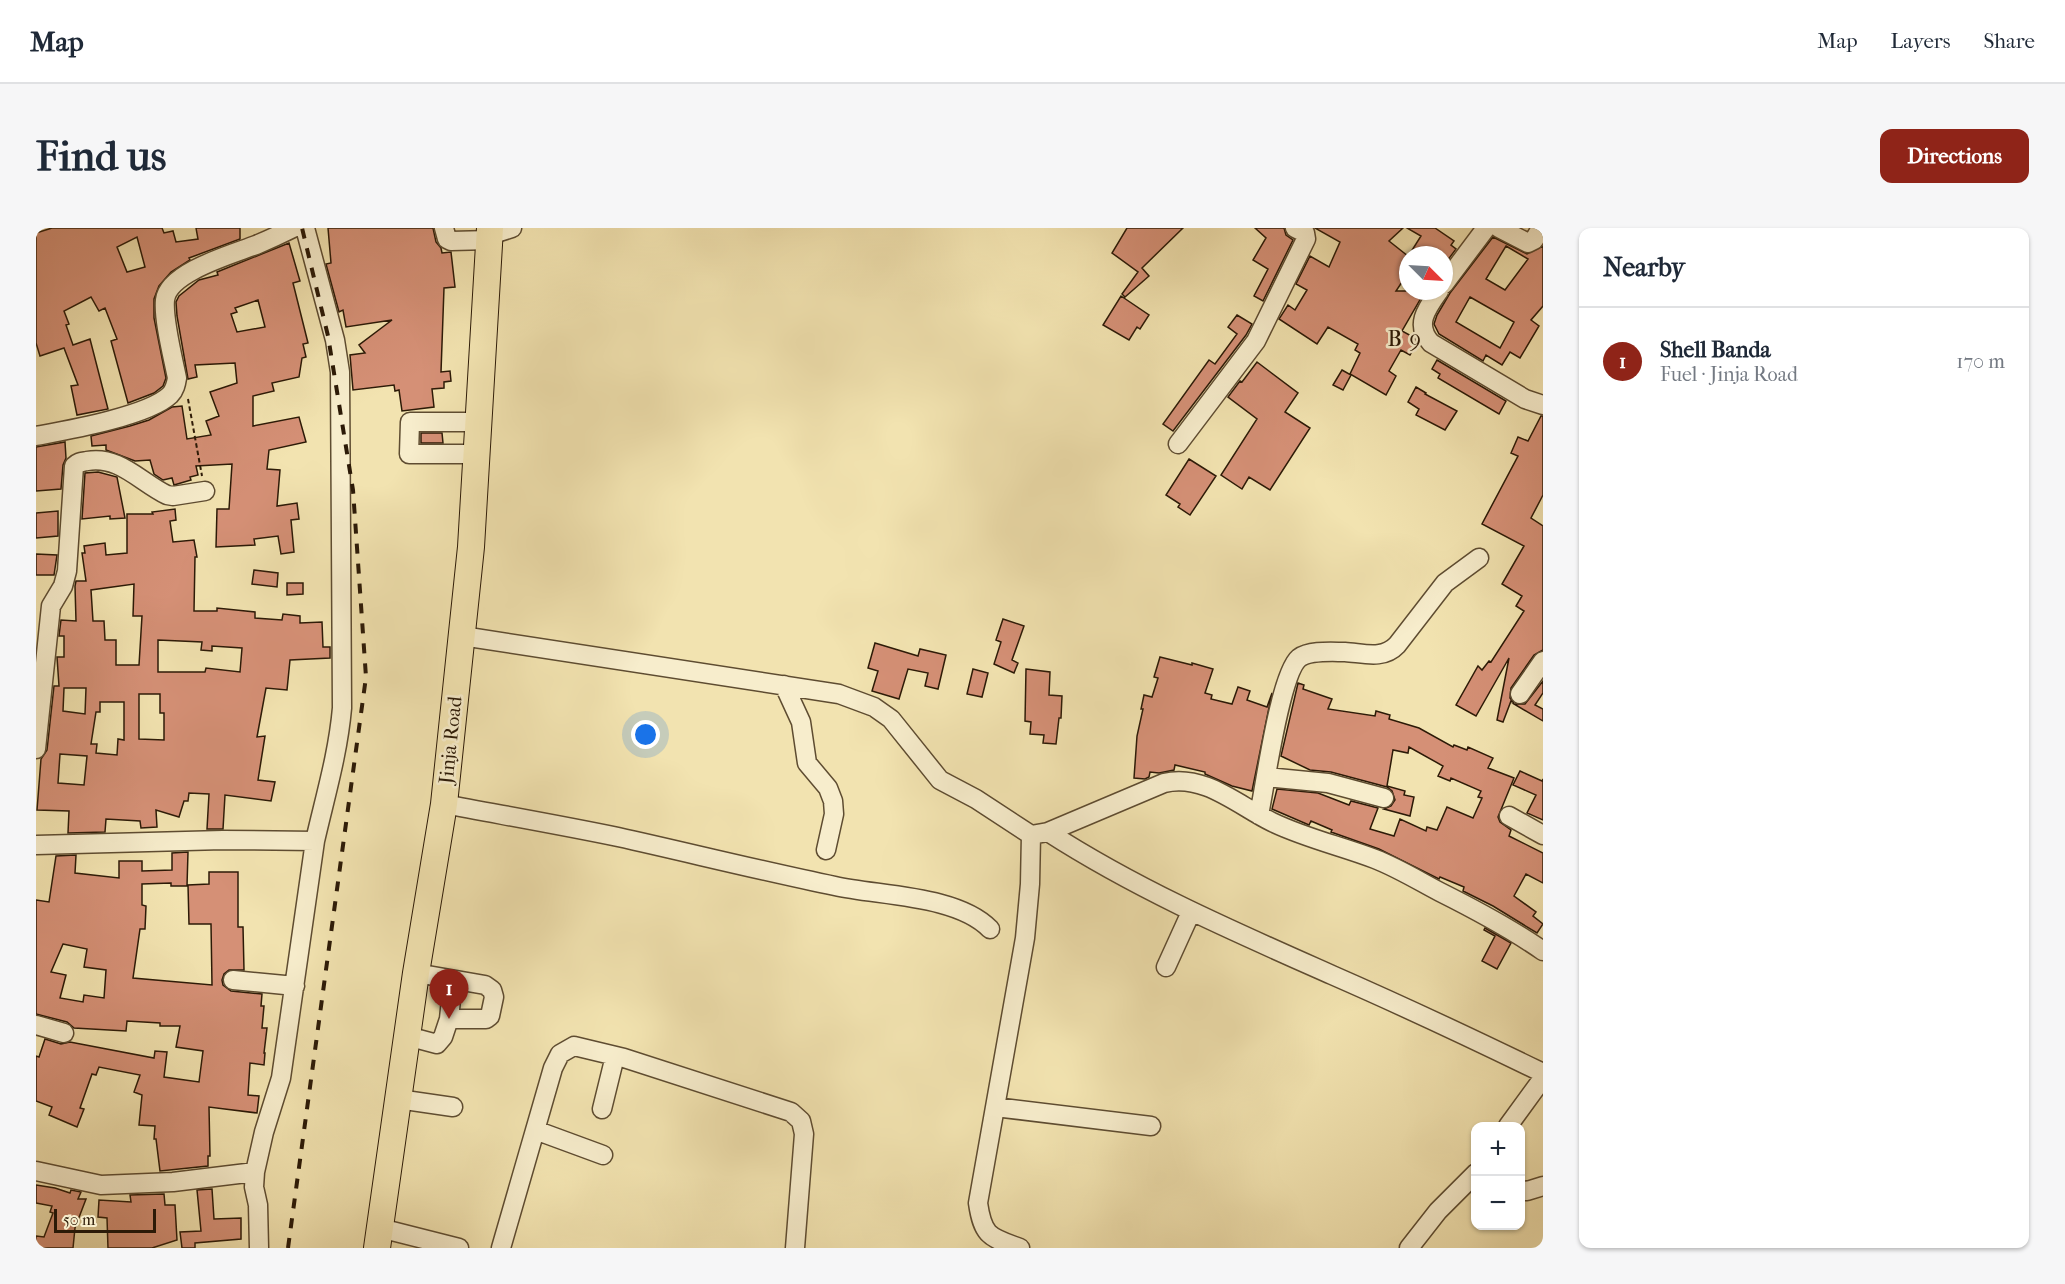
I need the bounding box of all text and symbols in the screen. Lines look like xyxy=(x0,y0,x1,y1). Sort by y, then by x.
text: Map xyxy=(30,25,84,58)
text: Map xyxy=(1817,29,1858,53)
text: Layers xyxy=(1891,29,1950,53)
text: Share xyxy=(1983,29,2035,53)
button: Directions xyxy=(1880,129,2029,183)
text: Find us xyxy=(36,132,166,181)
north arrow xyxy=(1399,246,1453,300)
text: Nearby xyxy=(1603,252,1685,283)
district label: B 9 xyxy=(1387,326,1423,352)
text: Shell Banda xyxy=(1660,337,1771,363)
text: 1 xyxy=(1619,350,1626,373)
text: 170 m xyxy=(1956,350,2005,373)
text: Fuel · Jinja Road xyxy=(1660,363,1798,386)
street label: Jinja Road xyxy=(434,694,467,787)
your location xyxy=(631,720,660,749)
pin: 1 xyxy=(430,970,468,1019)
map controls xyxy=(1471,1122,1525,1230)
button: + xyxy=(1471,1122,1525,1176)
button: − xyxy=(1471,1176,1525,1230)
scale bar xyxy=(54,1206,156,1234)
text: 50 m xyxy=(63,1210,95,1229)

